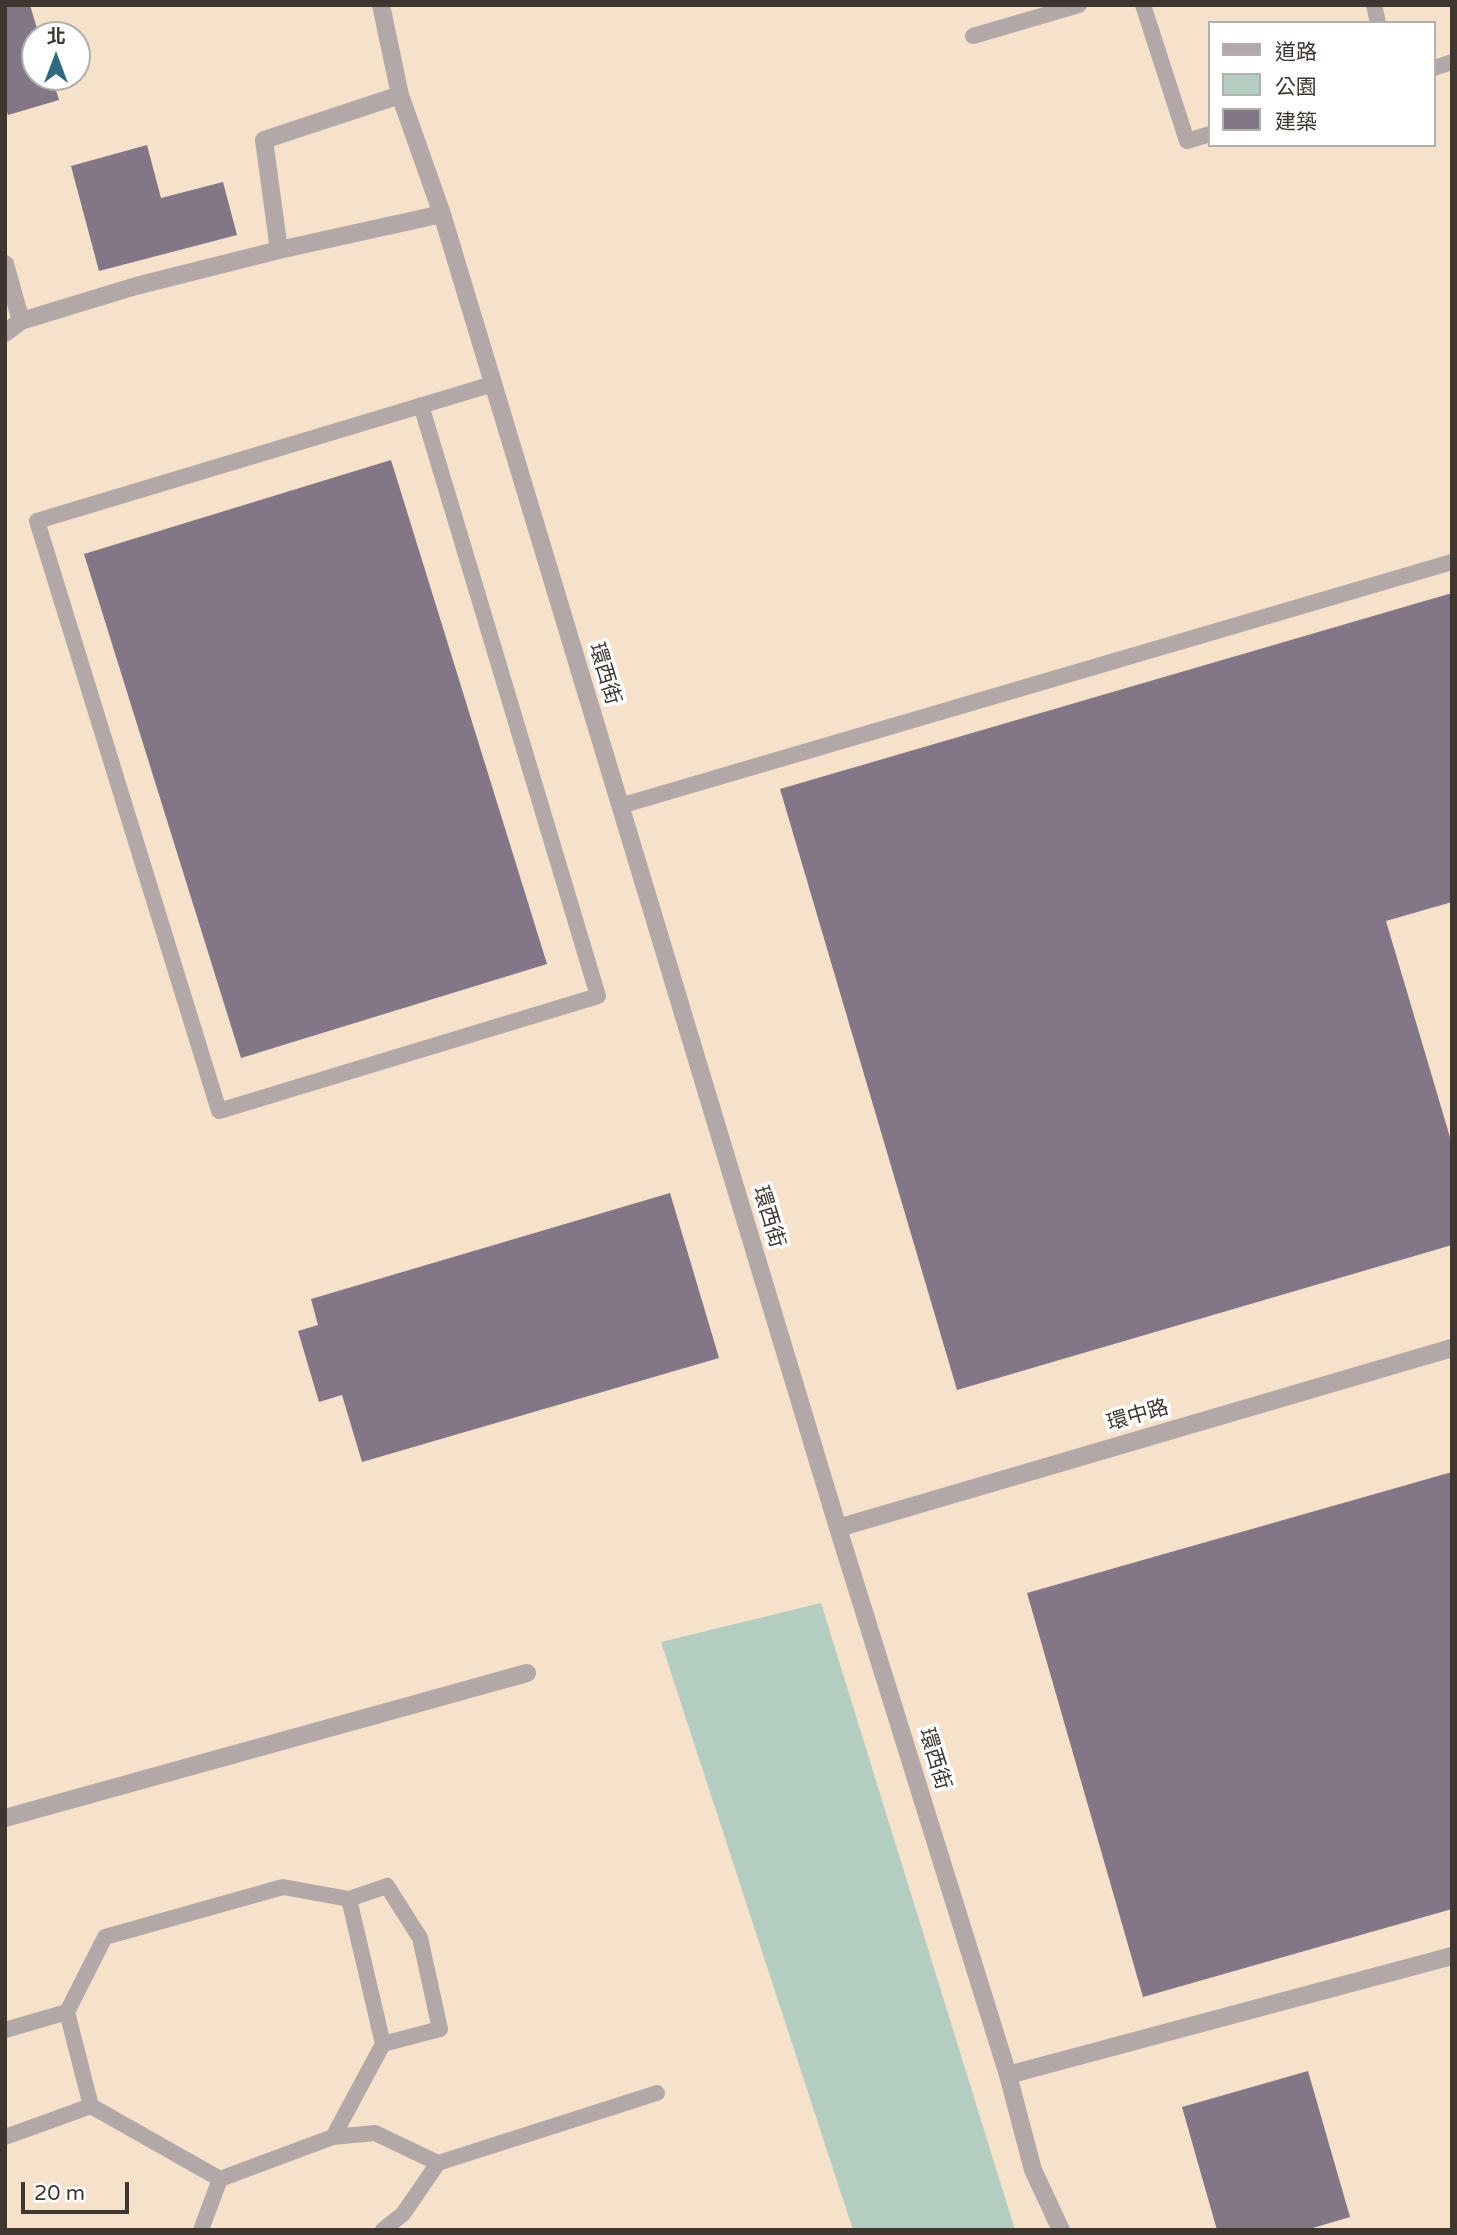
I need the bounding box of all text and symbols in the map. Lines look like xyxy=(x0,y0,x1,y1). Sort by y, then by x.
north arrow xyxy=(21,21,91,91)
legend xyxy=(1208,21,1436,147)
text: 北 xyxy=(46,26,66,48)
text: 道路 xyxy=(1275,40,1317,65)
text: 公園 xyxy=(1275,75,1317,100)
text: 建築 xyxy=(1275,110,1317,135)
street label: 環西街 xyxy=(583,640,625,708)
street label: 環西街 xyxy=(747,1183,789,1251)
street label: 環中路 xyxy=(1104,1395,1172,1437)
street label: 環西街 xyxy=(913,1725,955,1793)
scale bar xyxy=(24,2168,133,2212)
text: 20 m xyxy=(34,2181,85,2206)

